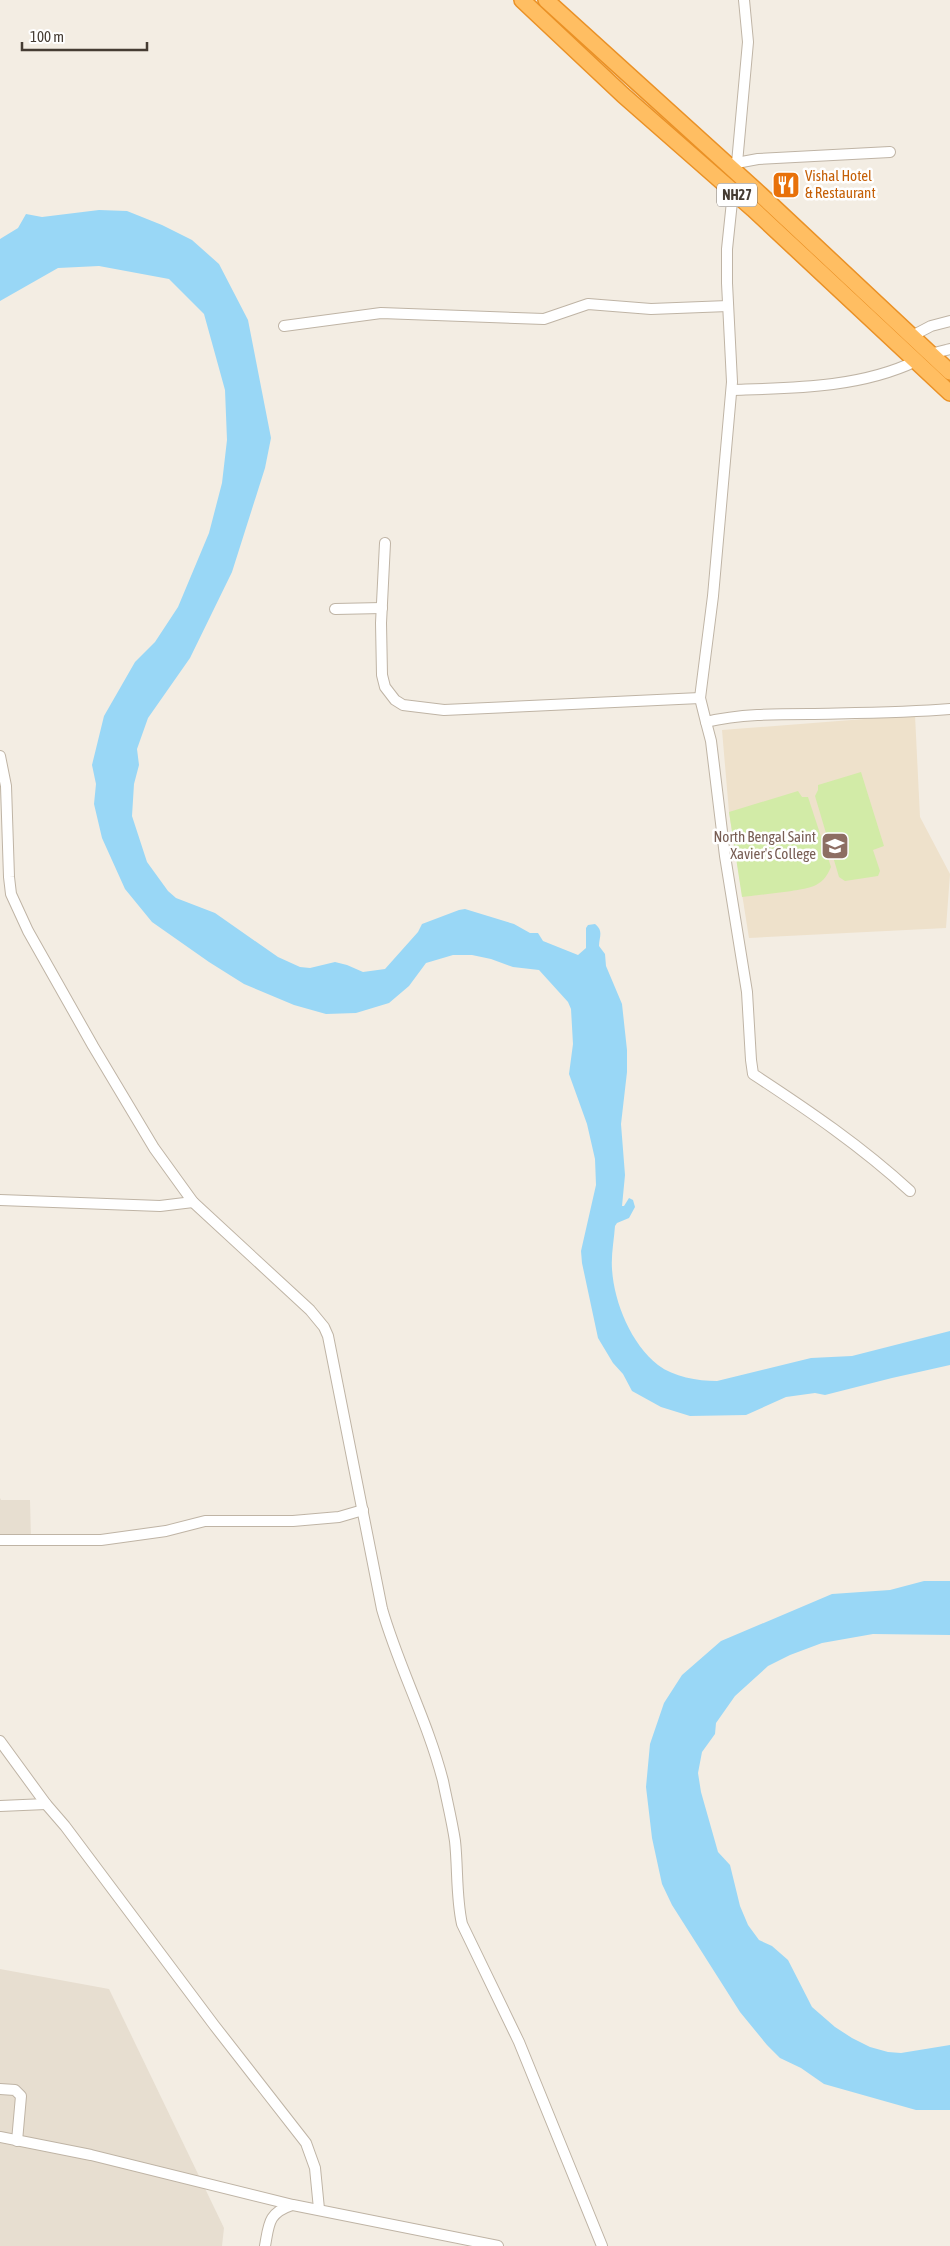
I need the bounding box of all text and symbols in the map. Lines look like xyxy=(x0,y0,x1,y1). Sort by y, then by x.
scale bar xyxy=(22,20,148,52)
text: 100 m xyxy=(30,28,64,45)
place label: Vishal Hotel & Restaurant xyxy=(805,167,876,201)
restaurant icon: Vishal Hotel & Restaurant xyxy=(771,170,801,200)
road number: NH27 xyxy=(717,184,757,206)
place label: North Bengal Saint Xavier's College xyxy=(714,828,816,862)
school or university icon: North Bengal Saint Xavier's College xyxy=(820,831,850,861)

